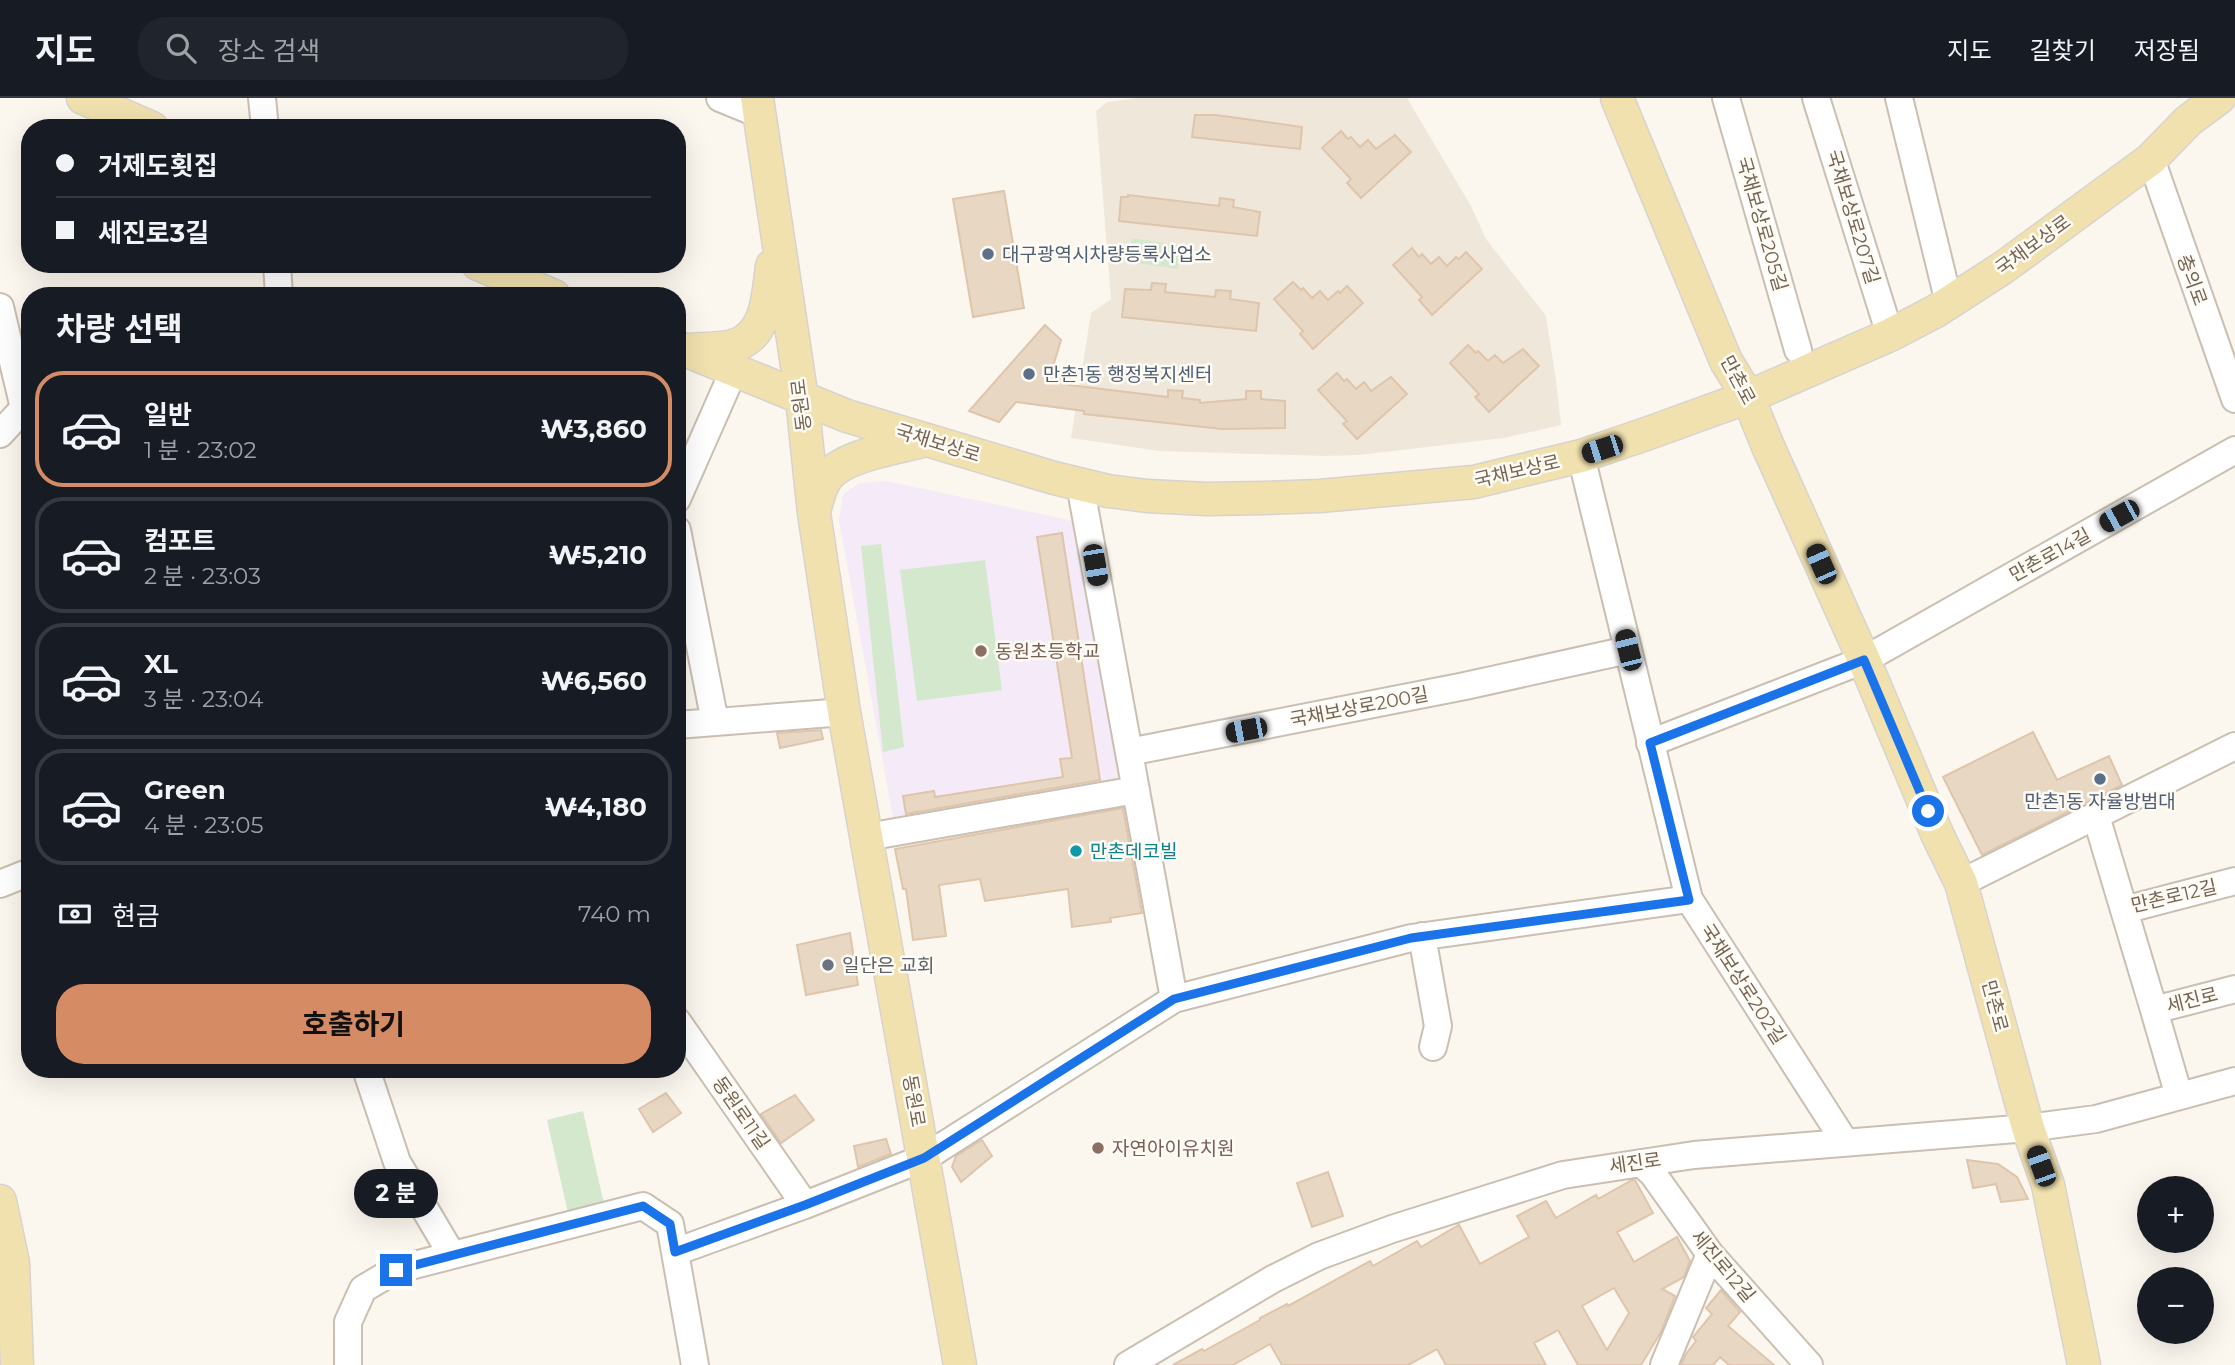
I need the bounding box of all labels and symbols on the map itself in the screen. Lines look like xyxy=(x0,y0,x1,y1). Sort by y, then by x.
street label: 국채보상로207길 xyxy=(1822,147,1884,287)
street label: 국채보상로205길 xyxy=(1732,154,1792,294)
street label: 국채보상로 xyxy=(1991,210,2075,280)
place label: 대구광역시차량등록사업소 xyxy=(1002,243,1212,266)
marker: 대구광역시차량등록사업소 xyxy=(980,246,996,262)
street label: 충의로 xyxy=(2172,251,2212,309)
street label: 만촌로 xyxy=(1716,351,1760,409)
place label: 만촌1동 행정복지센터 xyxy=(1043,363,1212,386)
marker: 만촌1동 행정복지센터 xyxy=(1021,366,1037,382)
street label: 동원로 xyxy=(786,378,816,432)
street label: 국채보상로 xyxy=(893,419,983,467)
car xyxy=(1579,433,1626,465)
street label: 국채보상로 xyxy=(1472,450,1562,492)
car xyxy=(2096,497,2143,535)
street label: 만촌로14길 xyxy=(2005,523,2095,587)
car xyxy=(1803,541,1840,587)
car xyxy=(1082,542,1109,588)
car xyxy=(1613,627,1644,673)
place label: 동원초등학교 xyxy=(995,640,1100,663)
marker: 동원초등학교 xyxy=(973,643,989,659)
street label: 국채보상로200길 xyxy=(1288,682,1430,732)
car xyxy=(1224,716,1269,744)
marker: 만촌1동 자율방범대 xyxy=(2092,771,2108,787)
place label: 만촌1동 자율방범대 xyxy=(2024,790,2176,813)
route start xyxy=(1912,795,1944,827)
place label: 만촌데코빌 xyxy=(1090,840,1177,863)
marker: 만촌데코빌 xyxy=(1068,843,1084,859)
street label: 만촌로12길 xyxy=(2129,875,2219,917)
street label: 국채보상로202길 xyxy=(1695,919,1791,1049)
place label: 일단은 교회 xyxy=(842,954,934,977)
marker: 일단은 교회 xyxy=(820,957,836,973)
street label: 만촌로 xyxy=(1977,978,2013,1034)
street label: 세진로 xyxy=(2164,982,2220,1018)
street label: 동원로11길 xyxy=(708,1072,774,1154)
street label: 동원로 xyxy=(898,1073,930,1129)
place label: 자연아이유치원 xyxy=(1112,1137,1234,1160)
marker: 자연아이유치원 xyxy=(1090,1140,1106,1156)
car xyxy=(2024,1143,2059,1189)
street label: 세진로 xyxy=(1607,1148,1663,1178)
callout: 2 분 xyxy=(354,1168,438,1218)
street label: 세진로12길 xyxy=(1686,1225,1760,1307)
route end xyxy=(380,1254,412,1286)

